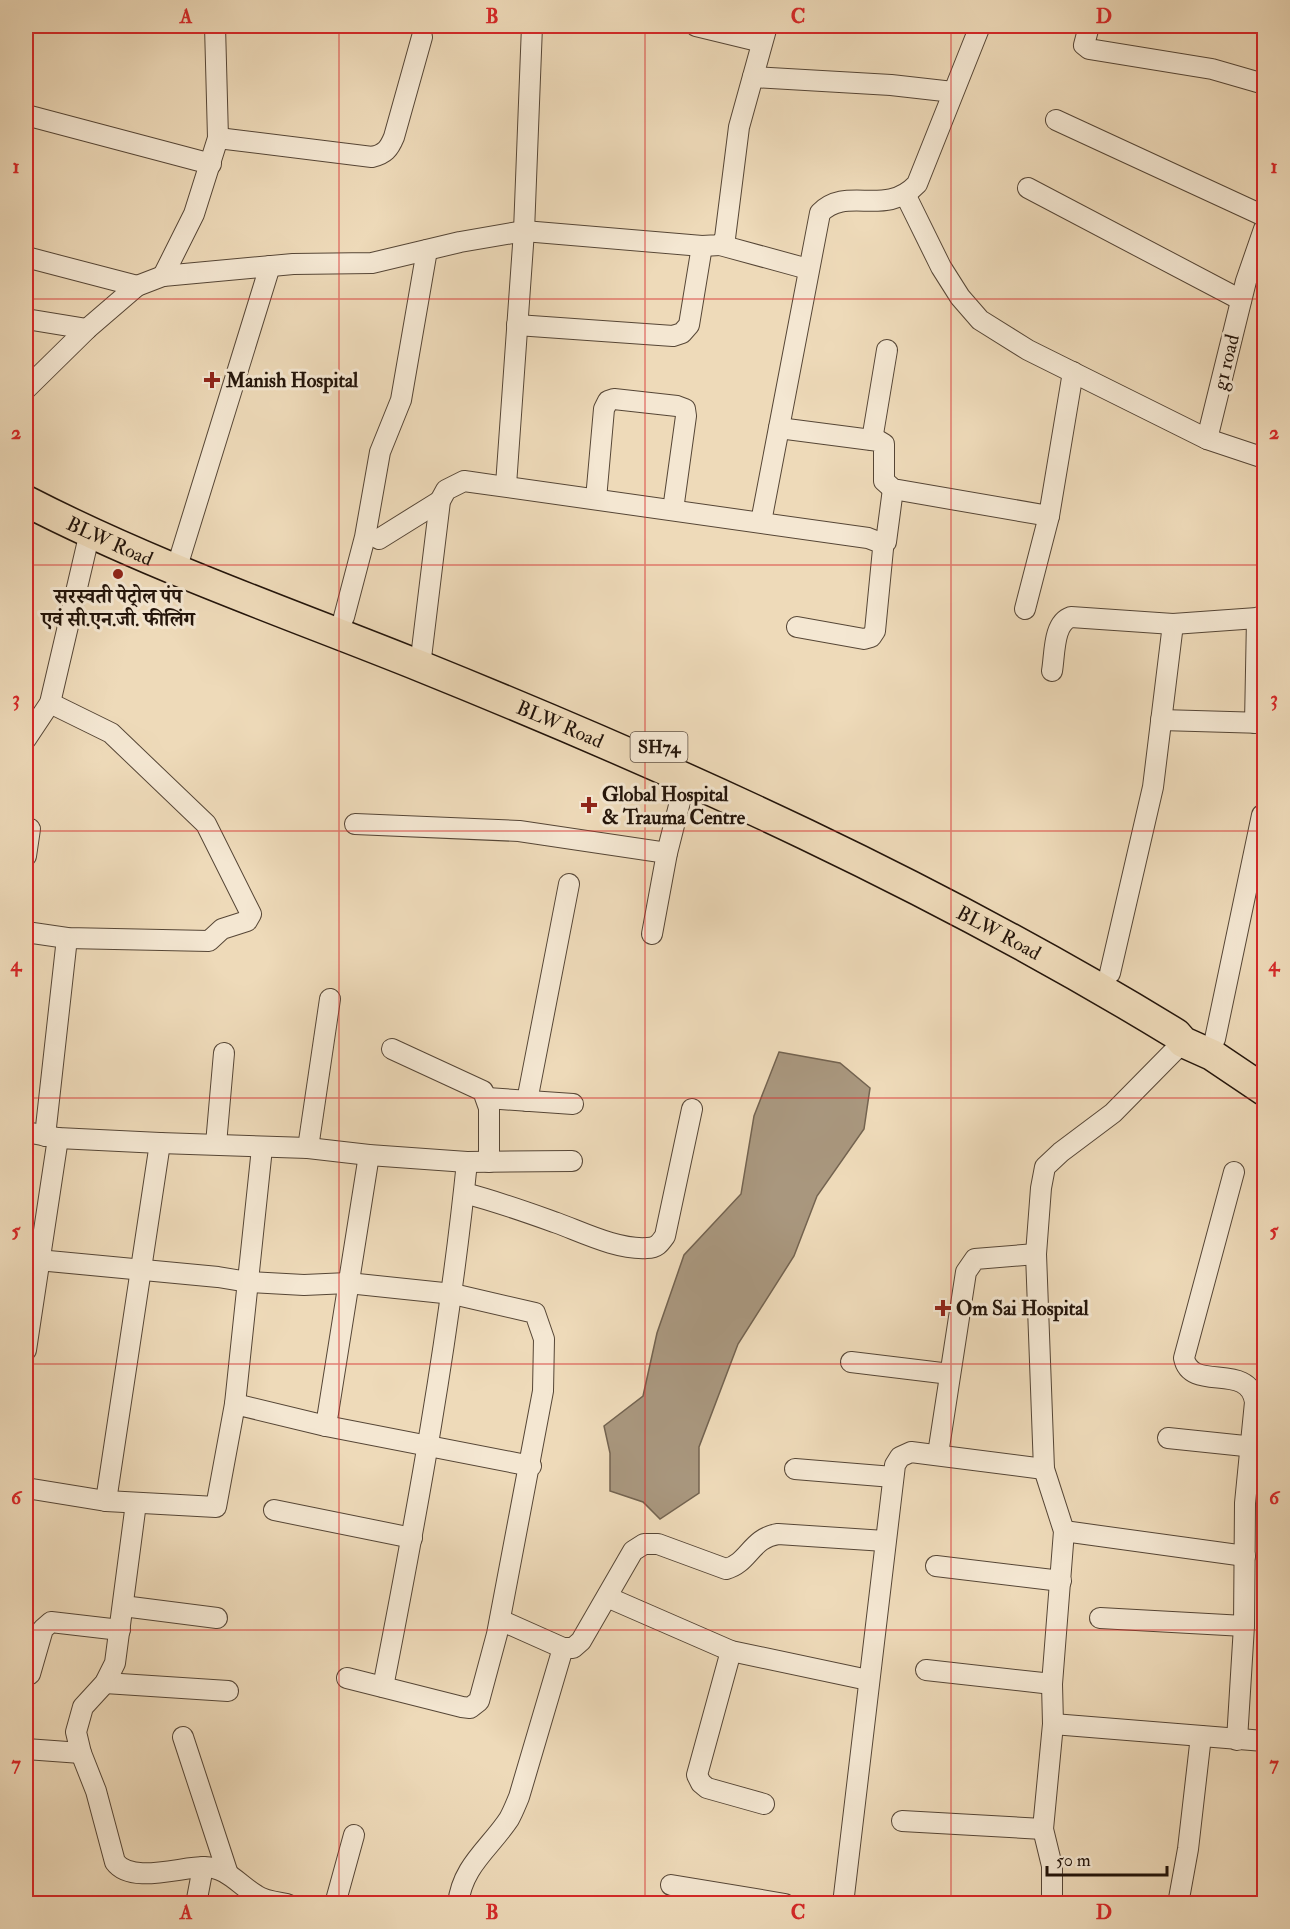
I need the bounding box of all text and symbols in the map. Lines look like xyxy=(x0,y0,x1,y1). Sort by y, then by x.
text: A xyxy=(179,4,193,29)
text: B xyxy=(485,4,499,29)
text: C xyxy=(791,4,805,29)
text: D xyxy=(1096,4,1112,29)
text: 1 xyxy=(12,154,20,179)
text: 1 xyxy=(1270,154,1278,179)
street label: g1 road xyxy=(1207,332,1245,392)
place label: Manish Hospital xyxy=(225,368,359,394)
marker: Manish Hospital xyxy=(203,371,221,389)
text: 2 xyxy=(11,420,21,445)
text: 2 xyxy=(1269,420,1279,445)
street label: BLW Road xyxy=(63,511,157,571)
marker: सरस्वती पेट्रोल पंप एवं सी.एन.जी. फीलिंग xyxy=(111,567,125,581)
place label: सरस्वती पेट्रोल पंप एवं सी.एन.जी. फीलिंग xyxy=(39,584,197,632)
text: 3 xyxy=(12,686,20,711)
text: 3 xyxy=(1270,686,1278,711)
street label: BLW Road xyxy=(513,695,608,754)
road number: SH74 xyxy=(630,732,688,762)
place label: Global Hospital & Trauma Centre xyxy=(602,782,746,830)
marker: Global Hospital & Trauma Centre xyxy=(580,796,598,814)
street label: BLW Road xyxy=(953,900,1046,965)
text: 4 xyxy=(10,952,23,977)
text: 4 xyxy=(1268,952,1281,977)
text: 5 xyxy=(12,1218,22,1243)
text: 5 xyxy=(1270,1218,1280,1243)
place label: Om Sai Hospital xyxy=(956,1296,1089,1322)
marker: Om Sai Hospital xyxy=(934,1299,952,1317)
text: 6 xyxy=(11,1485,23,1510)
text: 6 xyxy=(1269,1485,1281,1510)
text: 7 xyxy=(11,1751,21,1776)
text: 7 xyxy=(1269,1751,1279,1776)
scale bar xyxy=(1047,1839,1167,1877)
text: 50 m xyxy=(1056,1849,1091,1872)
text: A xyxy=(179,1900,193,1925)
text: B xyxy=(485,1900,499,1925)
text: C xyxy=(791,1900,805,1925)
text: D xyxy=(1096,1900,1112,1925)

